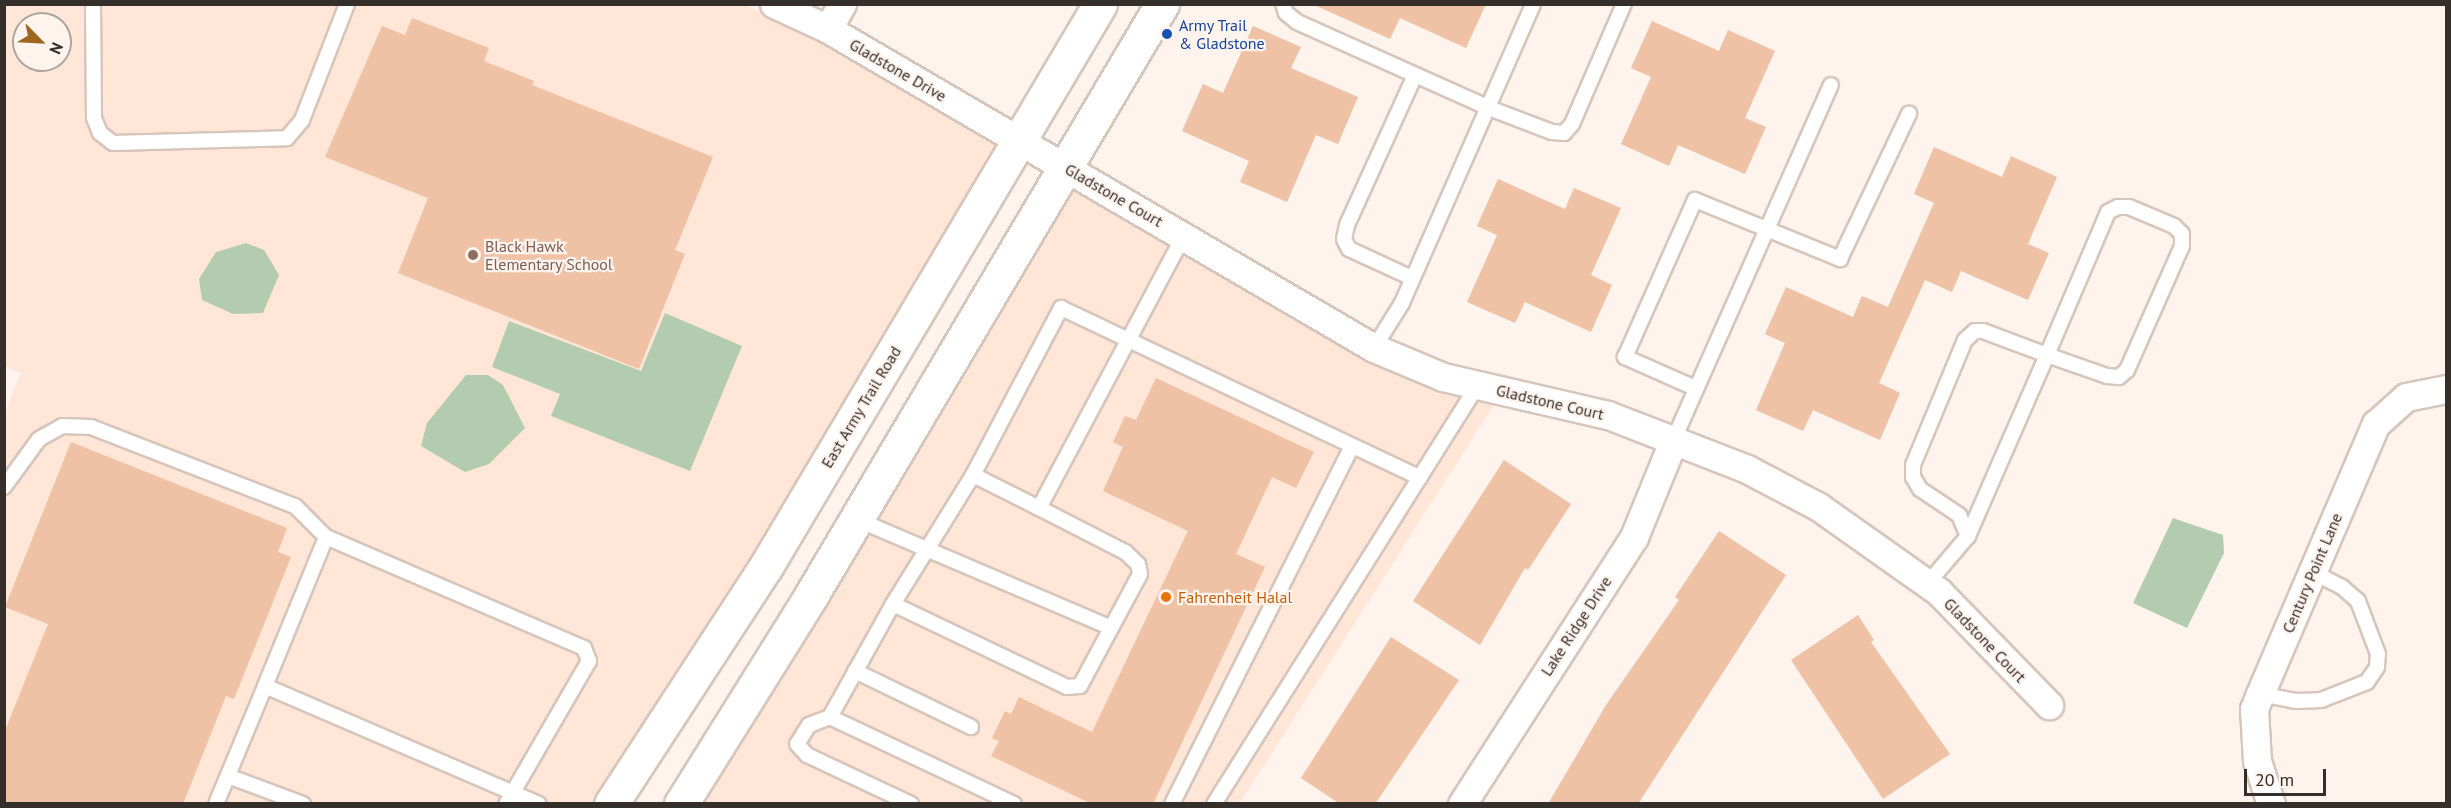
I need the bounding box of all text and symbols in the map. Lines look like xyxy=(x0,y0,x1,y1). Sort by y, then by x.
north arrow xyxy=(12,12,72,72)
place label: Army Trail & Gladstone xyxy=(1179,15,1265,53)
marker: Army Trail & Gladstone xyxy=(1160,27,1174,41)
street label: Gladstone Drive xyxy=(846,35,950,105)
text: N xyxy=(45,40,68,57)
street label: Gladstone Court xyxy=(1062,159,1166,231)
place label: Black Hawk Elementary School xyxy=(485,236,613,274)
marker: Black Hawk Elementary School xyxy=(466,248,480,262)
street label: East Army Trail Road xyxy=(817,342,905,472)
street label: Gladstone Court xyxy=(1494,380,1606,424)
street label: Century Point Lane xyxy=(2278,510,2346,636)
street label: Lake Ridge Drive xyxy=(1537,573,1615,679)
place label: Fahrenheit Halal xyxy=(1178,587,1292,607)
marker: Fahrenheit Halal xyxy=(1159,590,1173,604)
street label: Gladstone Court xyxy=(1940,594,2030,686)
scale bar xyxy=(2247,757,2330,795)
text: 20 m xyxy=(2255,768,2294,791)

